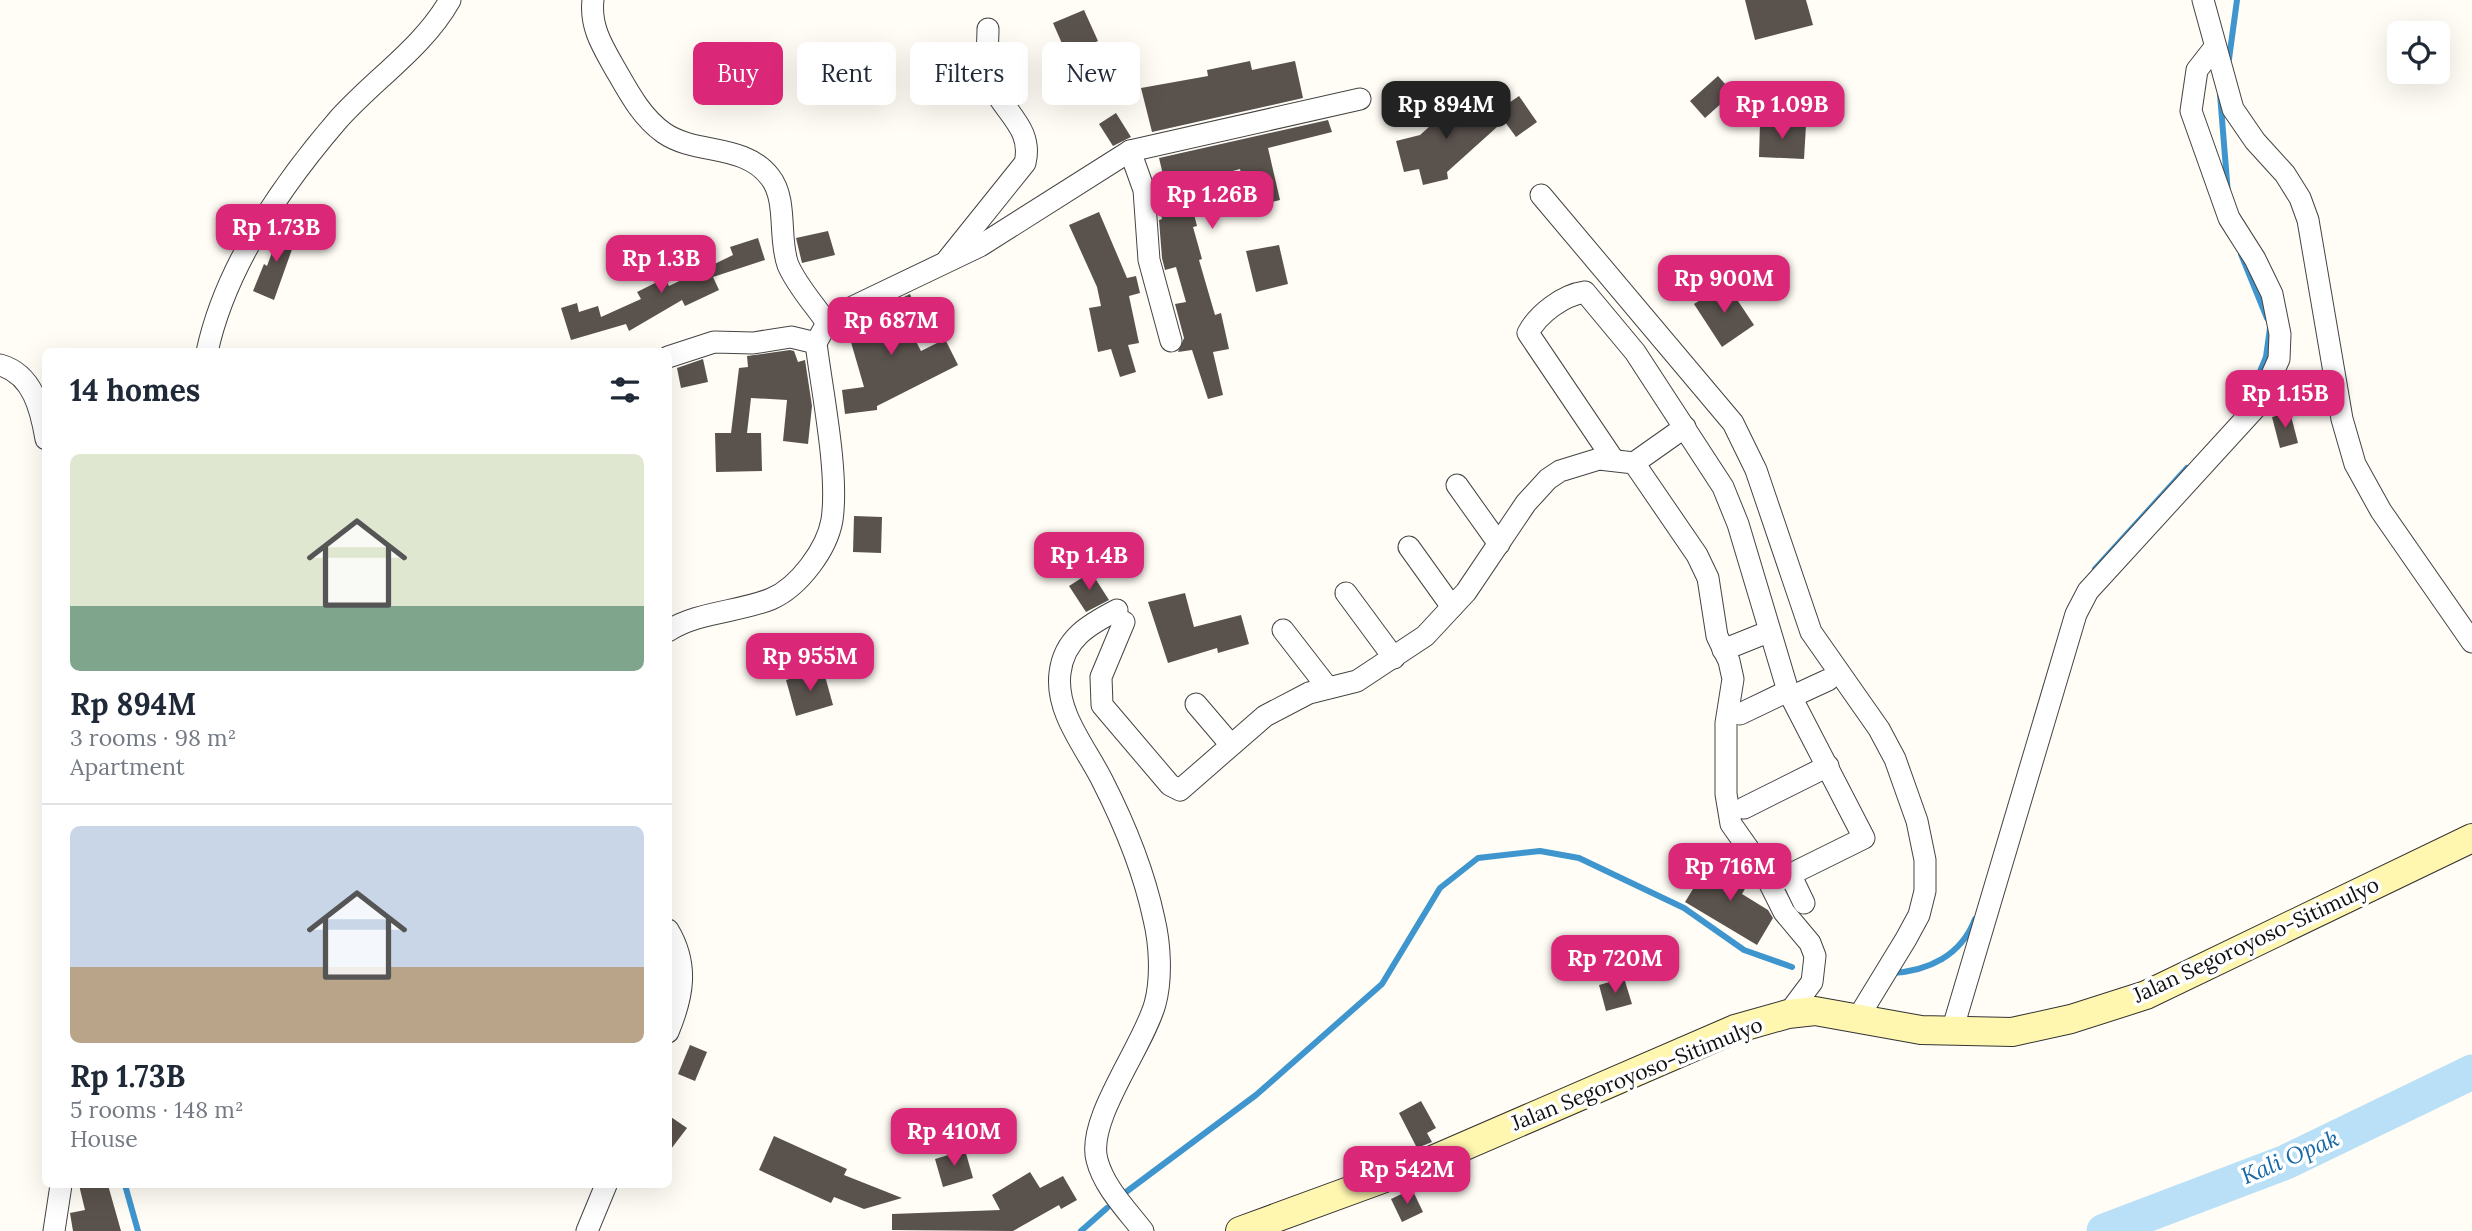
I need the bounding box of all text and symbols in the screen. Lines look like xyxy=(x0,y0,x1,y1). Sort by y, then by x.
map controls xyxy=(2387,21,2450,84)
button: locate xyxy=(2387,21,2450,84)
chip: Buy xyxy=(693,42,783,105)
chip: Rent xyxy=(797,42,896,105)
chip: Filters xyxy=(910,42,1028,105)
chip: New xyxy=(1042,42,1140,105)
pin: Rp 894M xyxy=(1381,82,1511,141)
pin: Rp 1.09B xyxy=(1710,82,1854,141)
text: Rp 894M xyxy=(1398,89,1494,118)
text: Rp 1.09B xyxy=(1736,89,1828,118)
pin: Rp 1.26B xyxy=(1140,172,1284,231)
text: Rp 1.26B xyxy=(1167,179,1257,208)
pin: Rp 1.73B xyxy=(204,204,348,264)
text: Rp 1.73B xyxy=(232,212,320,241)
pin: Rp 1.3B xyxy=(596,236,726,295)
text: Rp 1.3B xyxy=(622,243,700,272)
pin: Rp 900M xyxy=(1659,256,1789,315)
text: Rp 900M xyxy=(1674,263,1774,292)
pin: Rp 687M xyxy=(826,298,956,357)
text: Rp 687M xyxy=(843,305,939,334)
pin: Rp 1.15B xyxy=(2213,370,2357,430)
text: 14 homes xyxy=(70,371,200,409)
icon: filters xyxy=(606,371,644,409)
text: Rp 1.15B xyxy=(2241,378,2329,407)
icon: home xyxy=(294,500,420,626)
pin: Rp 1.4B xyxy=(1024,532,1154,592)
text: Rp 1.4B xyxy=(1050,540,1128,569)
pin: Rp 955M xyxy=(745,634,875,693)
text: Rp 955M xyxy=(762,641,858,670)
text: Rp 894M xyxy=(70,685,196,723)
text: 3 rooms · 98 m² xyxy=(70,723,236,752)
text: Apartment xyxy=(70,752,185,781)
pin: Rp 716M xyxy=(1665,844,1795,903)
text: Rp 716M xyxy=(1684,851,1776,880)
street label: Jalan Segoroyoso-Sitimulyo xyxy=(2127,871,2383,1009)
icon: home xyxy=(294,872,420,998)
pin: Rp 720M xyxy=(1550,936,1680,995)
text: Rp 720M xyxy=(1567,943,1663,972)
street label: Jalan Segoroyoso-Sitimulyo xyxy=(1506,1011,1766,1137)
text: Rp 1.73B xyxy=(70,1057,185,1095)
text: 5 rooms · 148 m² xyxy=(70,1095,244,1124)
pin: Rp 410M xyxy=(889,1108,1019,1168)
text: Rp 410M xyxy=(907,1116,1001,1145)
water label: Kali Opak xyxy=(2236,1123,2343,1190)
text: House xyxy=(70,1124,138,1153)
pin: Rp 542M xyxy=(1342,1146,1472,1206)
text: Rp 542M xyxy=(1359,1154,1455,1183)

